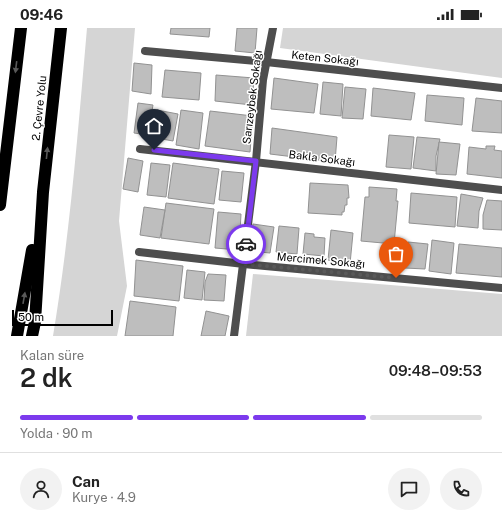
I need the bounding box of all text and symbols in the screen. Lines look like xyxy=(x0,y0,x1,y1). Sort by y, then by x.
text: 09:46 xyxy=(20,6,63,23)
street label: Keten Sokağı xyxy=(291,48,359,68)
street label: Sarızeybek Sokağı xyxy=(240,49,264,145)
one-way arrow xyxy=(13,61,20,73)
street label: 2. Çevre Yolu xyxy=(30,75,49,141)
pin xyxy=(137,109,171,150)
icon: home xyxy=(143,115,165,137)
one-way arrow xyxy=(44,147,50,159)
street label: Bakla Sokağı xyxy=(288,148,356,168)
courier xyxy=(226,224,266,264)
icon: car xyxy=(235,233,257,255)
pin xyxy=(379,237,413,278)
icon: bag xyxy=(385,243,407,265)
street label: Mercimek Sokağı xyxy=(276,250,366,270)
one-way arrow xyxy=(21,291,27,304)
scale bar xyxy=(12,308,113,327)
text: 50 m xyxy=(18,311,44,323)
text: Kalan süre xyxy=(20,348,84,363)
text: 2 dk xyxy=(20,362,73,393)
text: 09:48–09:53 xyxy=(389,362,482,379)
text: Yolda · 90 m xyxy=(20,426,93,441)
button: person xyxy=(20,468,62,510)
button: chat xyxy=(388,468,430,510)
button: phone xyxy=(440,468,482,510)
text: Can xyxy=(72,473,100,490)
text: Kurye · 4.9 xyxy=(72,490,136,505)

